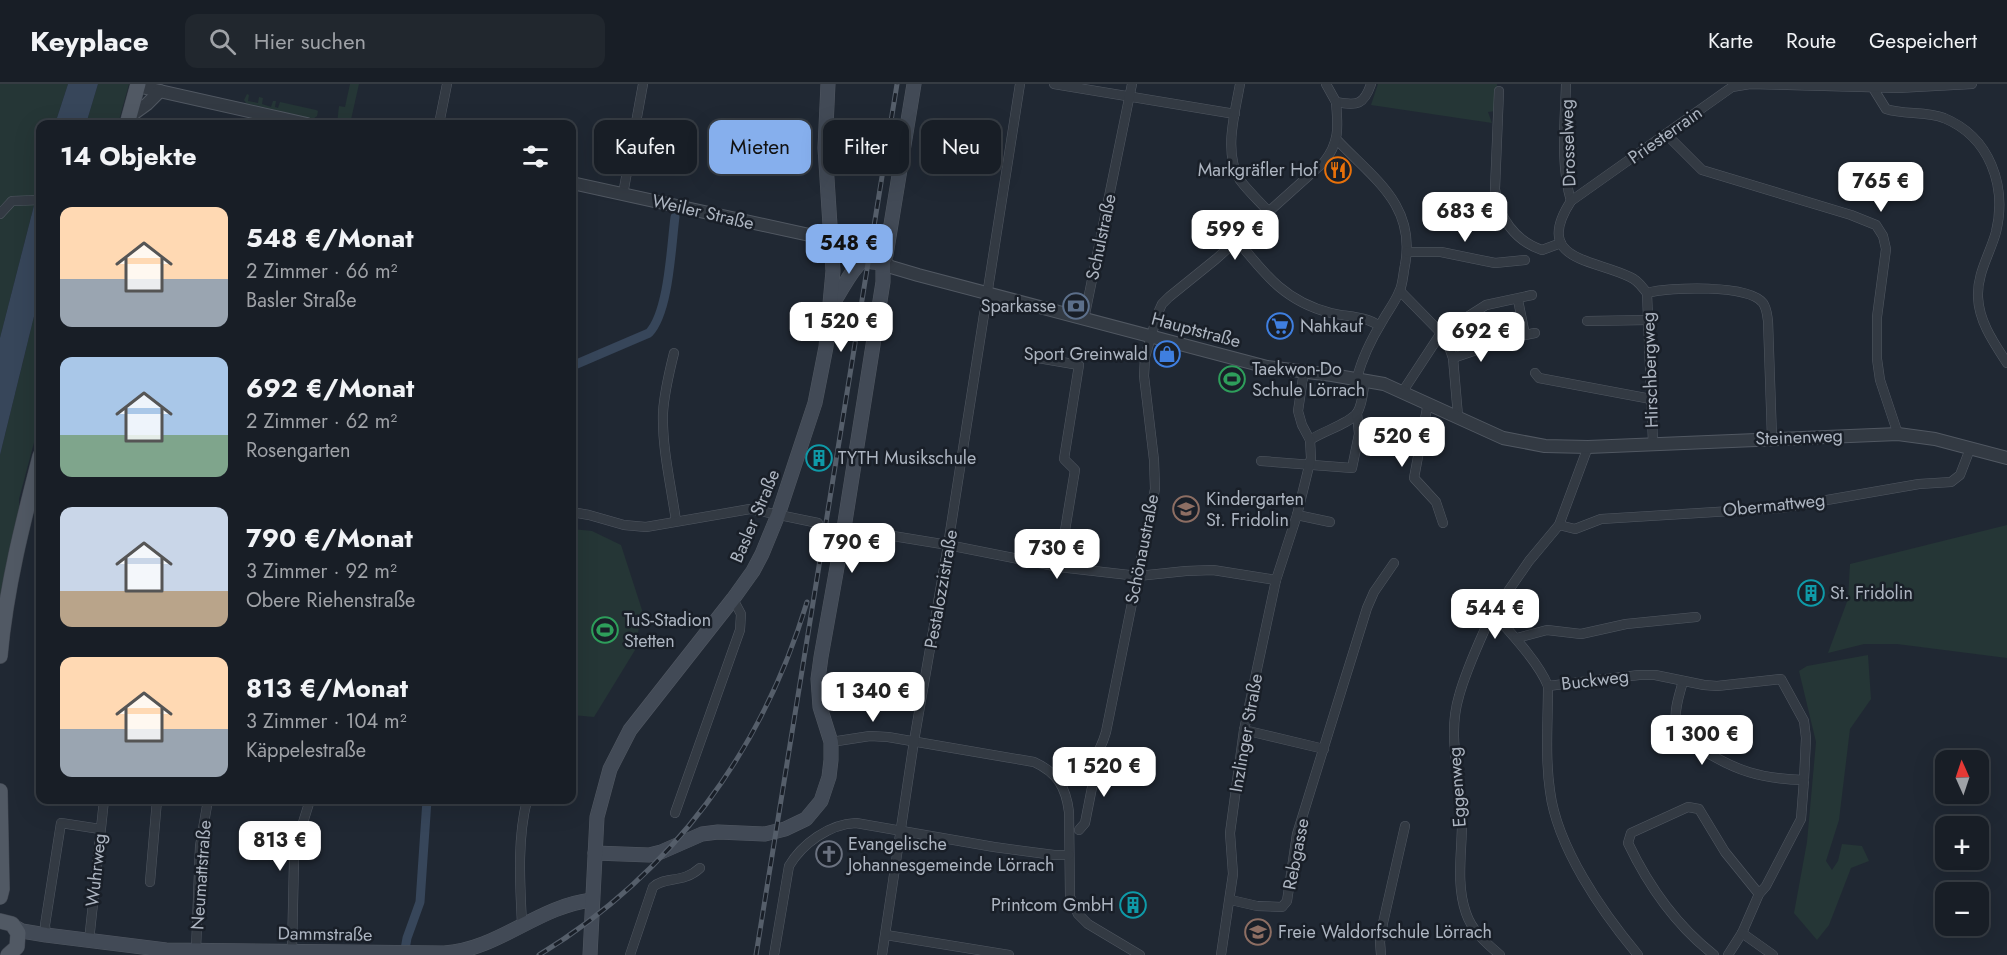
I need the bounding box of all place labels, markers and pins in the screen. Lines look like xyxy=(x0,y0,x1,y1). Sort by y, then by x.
restaurant icon: Markgräfler Hof xyxy=(1323,155,1353,185)
place label: Markgräfler Hof xyxy=(1198,157,1319,183)
pin: 765 € xyxy=(1839,162,1923,213)
pin: 683 € xyxy=(1423,192,1507,243)
pin: 599 € xyxy=(1193,210,1277,261)
pin: 548 € xyxy=(807,224,891,275)
bank icon: Sparkasse xyxy=(1061,291,1091,321)
place label: Sparkasse xyxy=(981,293,1056,319)
pin: 1 520 € xyxy=(786,302,896,353)
supermarket icon: Nahkauf xyxy=(1265,311,1295,341)
pin: 692 € xyxy=(1439,312,1523,363)
place label: Nahkauf xyxy=(1300,313,1364,339)
shop icon: Sport Greinwald xyxy=(1152,339,1182,369)
place label: Sport Greinwald xyxy=(1024,341,1148,367)
place label: Taekwon-Do Schule Lörrach xyxy=(1252,356,1365,403)
sports icon: Taekwon-Do Schule Lörrach xyxy=(1217,364,1247,394)
pin: 520 € xyxy=(1360,417,1444,468)
building icon: TYTH Musikschule xyxy=(804,443,834,473)
place label: TYTH Musikschule xyxy=(838,445,976,471)
place label: Kindergarten St. Fridolin xyxy=(1206,486,1304,533)
school or university icon: Kindergarten St. Fridolin xyxy=(1171,494,1201,524)
pin: 790 € xyxy=(810,523,894,574)
pin: 730 € xyxy=(1015,529,1099,580)
building icon: St. Fridolin xyxy=(1796,578,1826,608)
place label: St. Fridolin xyxy=(1830,580,1913,606)
pin: 544 € xyxy=(1453,589,1537,640)
place label: TuS-Stadion Stetten xyxy=(624,607,711,654)
sports icon: TuS-Stadion Stetten xyxy=(590,615,620,645)
pin: 1 340 € xyxy=(818,672,928,723)
pin: 1 300 € xyxy=(1647,715,1757,766)
pin: 1 520 € xyxy=(1049,747,1159,798)
pin: 813 € xyxy=(238,821,322,872)
place label: Evangelische Johannesgemeinde Lörrach xyxy=(846,831,1055,878)
church icon: Evangelische Johannesgemeinde Lörrach xyxy=(814,839,844,869)
building icon: Printcom GmbH xyxy=(1118,890,1148,920)
place label: Printcom GmbH xyxy=(991,892,1114,918)
school or university icon: Freie Waldorfschule Lörrach xyxy=(1243,917,1273,947)
place label: Freie Waldorfschule Lörrach xyxy=(1278,919,1492,945)

